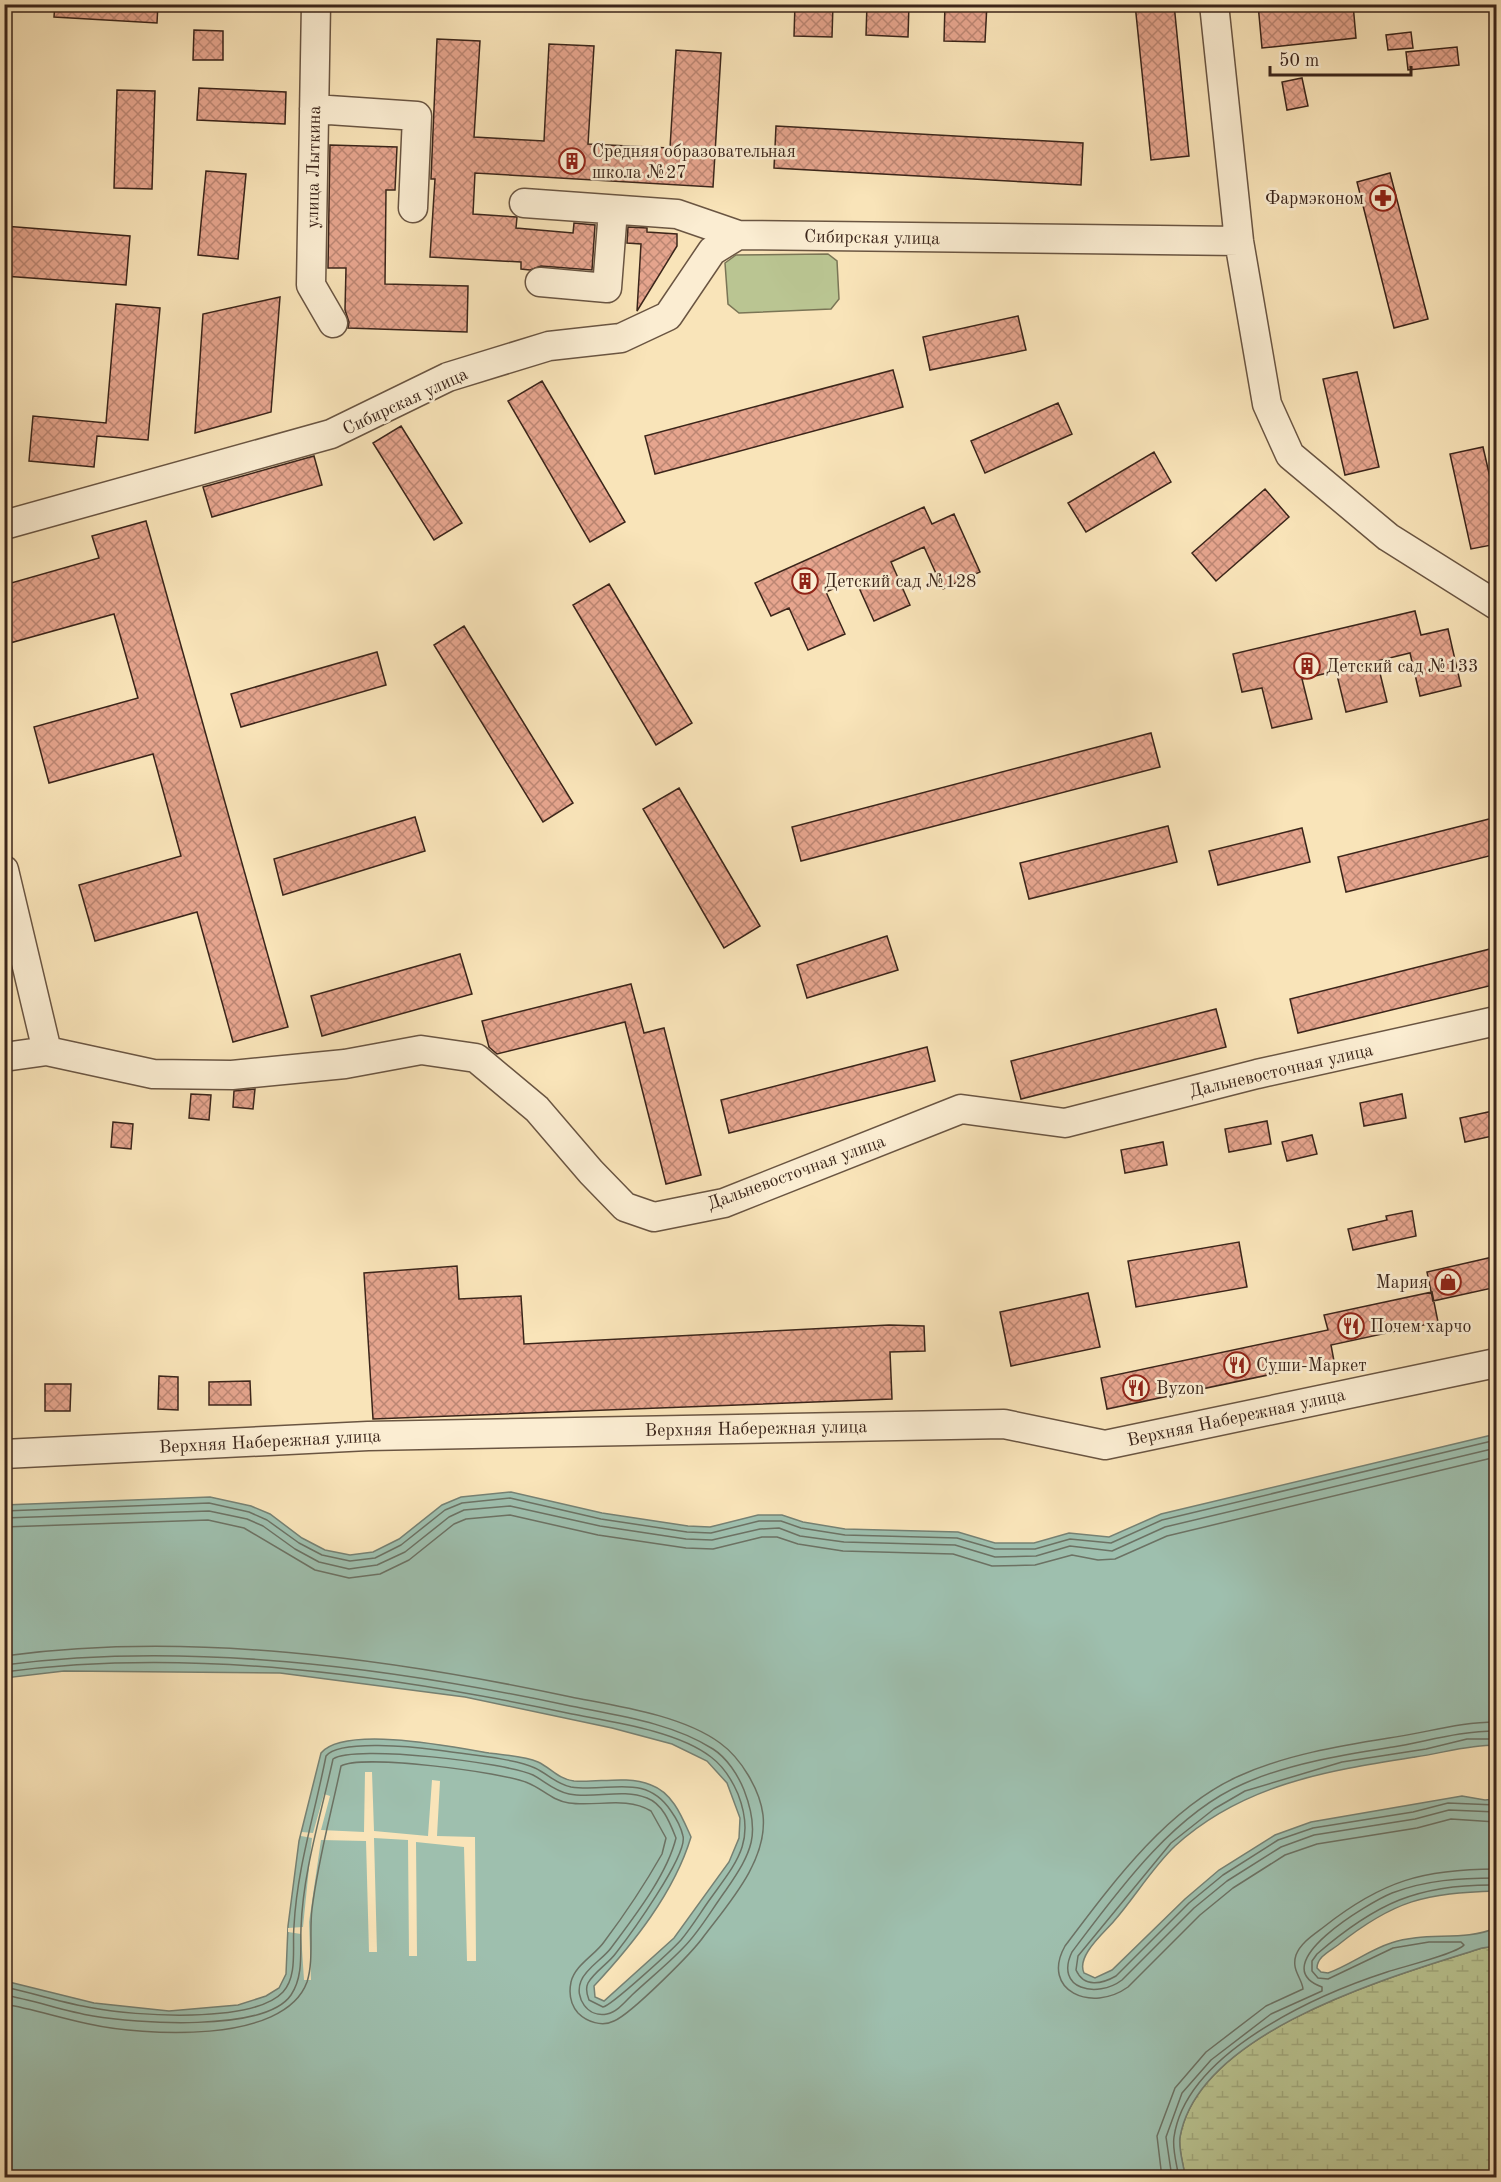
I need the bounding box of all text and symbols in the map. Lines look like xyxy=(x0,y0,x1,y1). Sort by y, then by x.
scale bar xyxy=(1270,39,1411,77)
text: 50 m xyxy=(1279,52,1319,70)
street label: улица Лыткина xyxy=(304,105,324,229)
place label: Средняя образовательная школа №27 xyxy=(592,143,796,182)
building icon: Средняя образовательная школа №27 xyxy=(557,146,587,176)
pharmacy icon: Фармэконом xyxy=(1368,183,1398,213)
place label: Фармэконом xyxy=(1265,190,1364,208)
street label: Сибирская улица xyxy=(804,228,940,248)
street label: Сибирская улица xyxy=(340,365,471,439)
building icon: Детский сад №128 xyxy=(790,566,820,596)
place label: Детский сад №128 xyxy=(824,573,977,591)
building icon: Детский сад №133 xyxy=(1292,651,1322,681)
place label: Детский сад №133 xyxy=(1326,658,1479,676)
street label: Дальневосточная улица xyxy=(1188,1041,1375,1101)
street label: Дальневосточная улица xyxy=(705,1132,888,1214)
shop icon: Мария xyxy=(1433,1267,1463,1297)
place label: Мария xyxy=(1376,1274,1428,1292)
restaurant icon: Почем харчо xyxy=(1336,1311,1366,1341)
place label: Почем харчо xyxy=(1370,1318,1471,1336)
restaurant icon: Суши-Маркет xyxy=(1222,1350,1252,1380)
place label: Суши-Маркет xyxy=(1256,1357,1367,1375)
restaurant icon: Byzon xyxy=(1121,1373,1151,1403)
place label: Byzon xyxy=(1156,1380,1205,1398)
street label: Верхняя Набережная улица xyxy=(1125,1386,1347,1450)
street label: Верхняя Набережная улица xyxy=(645,1418,868,1440)
street label: Верхняя Набережная улица xyxy=(158,1427,382,1457)

